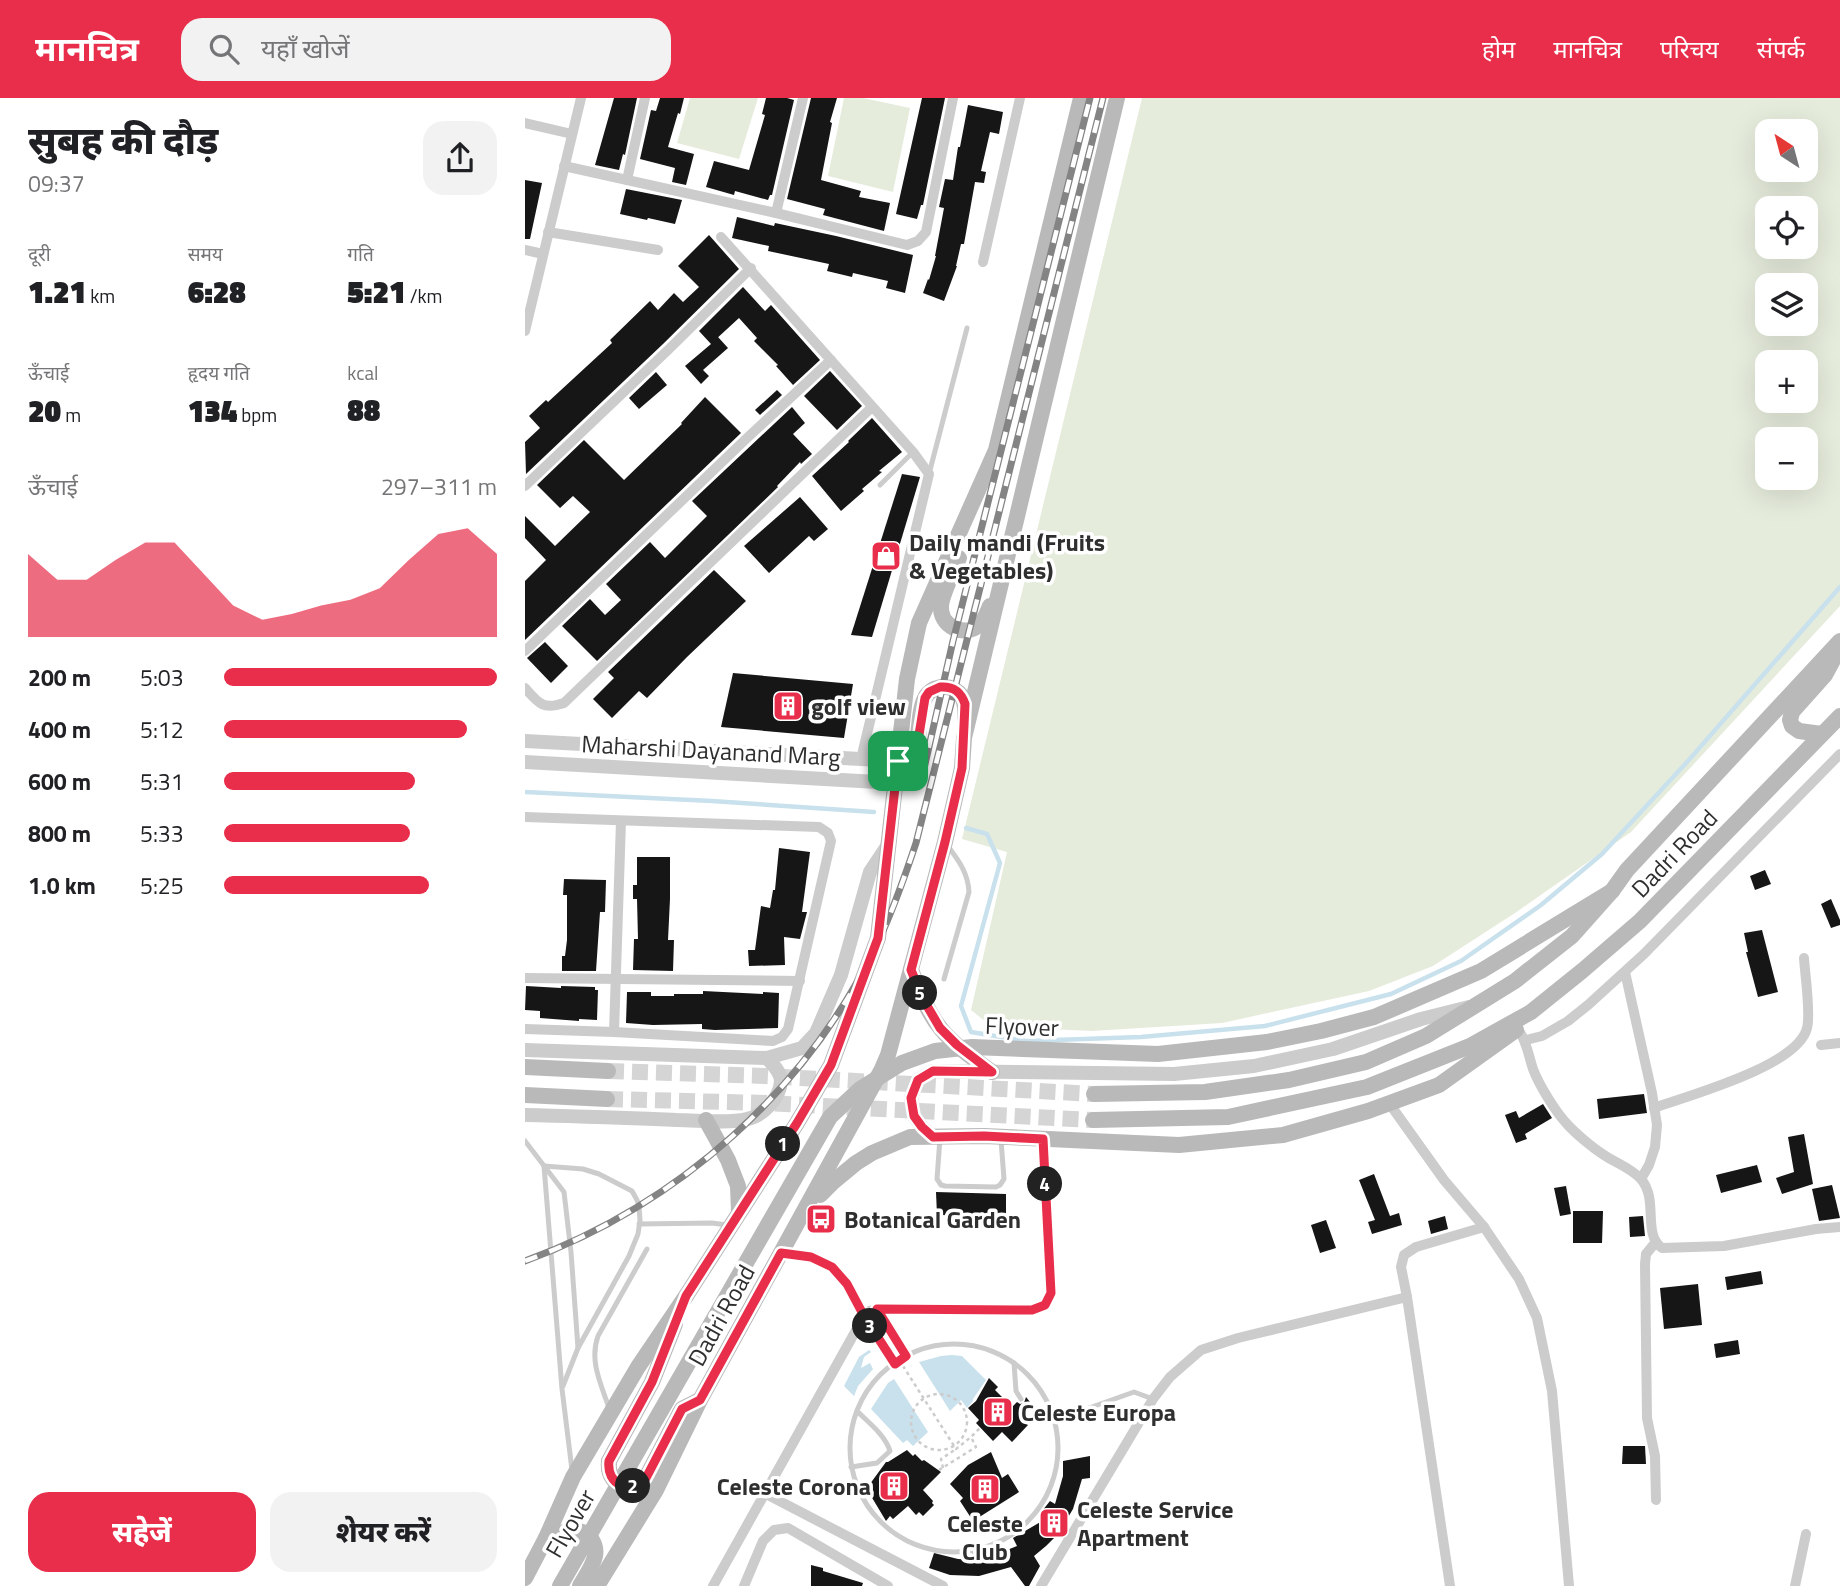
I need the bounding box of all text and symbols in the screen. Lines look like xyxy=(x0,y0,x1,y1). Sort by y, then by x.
search box xyxy=(181,18,671,81)
text: मानचित्र xyxy=(35,24,139,74)
text: यहाँ खोजें xyxy=(261,29,350,68)
icon: search xyxy=(205,30,243,68)
text: होम xyxy=(1482,31,1515,67)
text: मानचित्र xyxy=(1553,31,1622,67)
text: परिचय xyxy=(1660,31,1719,67)
text: संपर्क xyxy=(1757,31,1805,67)
text: सुबह की दौड़ xyxy=(28,111,218,169)
north arrow xyxy=(1755,119,1818,182)
map controls xyxy=(1755,119,1818,490)
button: share xyxy=(423,121,497,195)
text: 09:37 xyxy=(28,166,85,201)
button: locate xyxy=(1755,196,1818,259)
text: दूरी xyxy=(28,239,51,268)
text: समय xyxy=(188,239,223,268)
text: गति xyxy=(347,239,374,268)
text: 1.21 xyxy=(28,269,86,315)
text: 6:28 xyxy=(188,269,246,315)
text: 5:21 xyxy=(347,269,405,315)
button: layers xyxy=(1755,273,1818,336)
text: km xyxy=(86,281,115,310)
text: /km xyxy=(405,281,442,310)
button: + xyxy=(1755,350,1818,413)
text: ऊँचाई xyxy=(28,358,69,387)
text: हृदय गति xyxy=(188,358,250,387)
text: kcal xyxy=(347,358,378,387)
text: 88 xyxy=(347,387,380,433)
text: 20 xyxy=(28,388,61,434)
text: 134 xyxy=(188,388,237,434)
text: m xyxy=(61,400,81,429)
text: bpm xyxy=(237,400,277,429)
button: − xyxy=(1755,427,1818,490)
text: ऊँचाई xyxy=(28,469,78,504)
text: 297–311 m xyxy=(381,469,497,504)
place label: Daily mandi (Fruits & Vegetables) xyxy=(909,524,1105,588)
shop icon: Daily mandi (Fruits & Vegetables) xyxy=(869,539,903,573)
text: 200 m xyxy=(28,660,91,695)
text: 5:03 xyxy=(140,660,184,695)
place label: golf view xyxy=(811,688,906,724)
building icon: golf view xyxy=(771,689,805,723)
text: 400 m xyxy=(28,712,91,747)
text: 5:12 xyxy=(140,712,184,747)
street label: Maharshi Dayanand Marg xyxy=(581,725,841,775)
pin xyxy=(868,731,928,791)
icon: arrive xyxy=(879,742,917,780)
text: 600 m xyxy=(28,764,91,799)
text: 5:31 xyxy=(140,764,184,799)
street label: Dadri Road xyxy=(1622,801,1726,905)
text: 800 m xyxy=(28,816,91,851)
text: 5:33 xyxy=(140,816,184,851)
text: 1.0 km xyxy=(28,868,96,903)
text: 5:25 xyxy=(140,868,184,903)
pin: 5 xyxy=(903,976,937,1010)
text: 5 xyxy=(914,978,925,1007)
street label: Flyover xyxy=(985,1007,1059,1045)
pin: 1 xyxy=(765,1126,801,1162)
text: 1 xyxy=(777,1129,788,1158)
pin: 4 xyxy=(1028,1166,1063,1202)
text: 4 xyxy=(1039,1169,1050,1198)
place label: Botanical Garden xyxy=(844,1201,1021,1237)
bus stop icon: Botanical Garden xyxy=(804,1202,838,1236)
street label: Dadri Road xyxy=(678,1258,764,1372)
pin: 3 xyxy=(853,1308,887,1344)
text: 3 xyxy=(864,1311,875,1340)
place label: Celeste Europa xyxy=(1021,1394,1176,1430)
building icon: Celeste Europa xyxy=(981,1395,1015,1429)
pin: 2 xyxy=(615,1468,651,1504)
place label: Celeste Corona xyxy=(717,1468,871,1504)
building icon: Celeste Corona xyxy=(877,1469,911,1503)
text: 2 xyxy=(627,1471,638,1500)
building icon: Celeste Club xyxy=(968,1472,1002,1506)
street label: Flyover xyxy=(536,1482,604,1564)
place label: Celeste Service Apartment xyxy=(1077,1491,1234,1555)
button: सहेजें xyxy=(28,1492,256,1572)
button: शेयर करें xyxy=(270,1492,497,1572)
place label: Celeste Club xyxy=(947,1505,1023,1569)
building icon: Celeste Service Apartment xyxy=(1037,1506,1071,1540)

